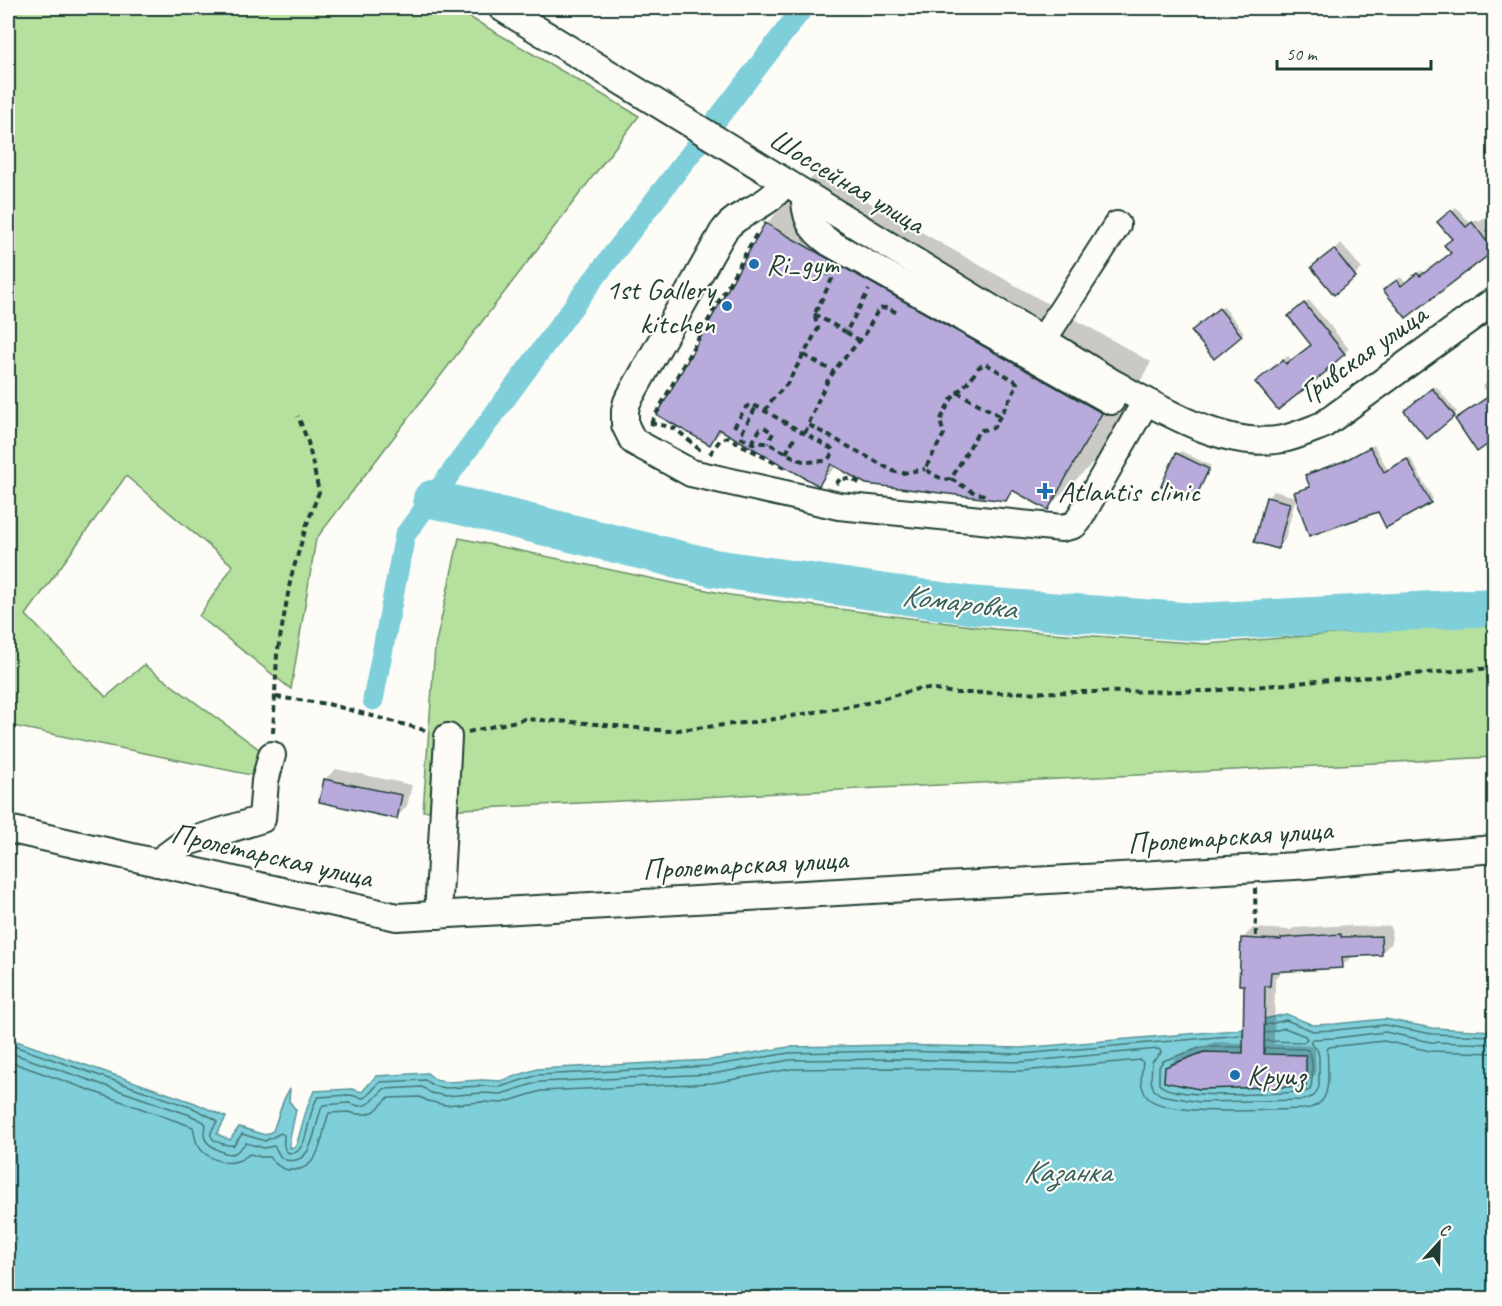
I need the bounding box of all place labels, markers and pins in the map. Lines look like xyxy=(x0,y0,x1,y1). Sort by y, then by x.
place label: Ri_gym xyxy=(766,245,840,283)
marker: Ri_gym xyxy=(747,257,761,271)
place label: 1st Gallery kitchen xyxy=(605,270,718,342)
marker: 1st Gallery kitchen xyxy=(720,299,734,313)
place label: Atlantis clinic xyxy=(1058,472,1201,510)
marker: Atlantis clinic xyxy=(1036,482,1054,500)
place label: Круиз xyxy=(1247,1056,1308,1094)
marker: Круиз xyxy=(1228,1068,1242,1082)

